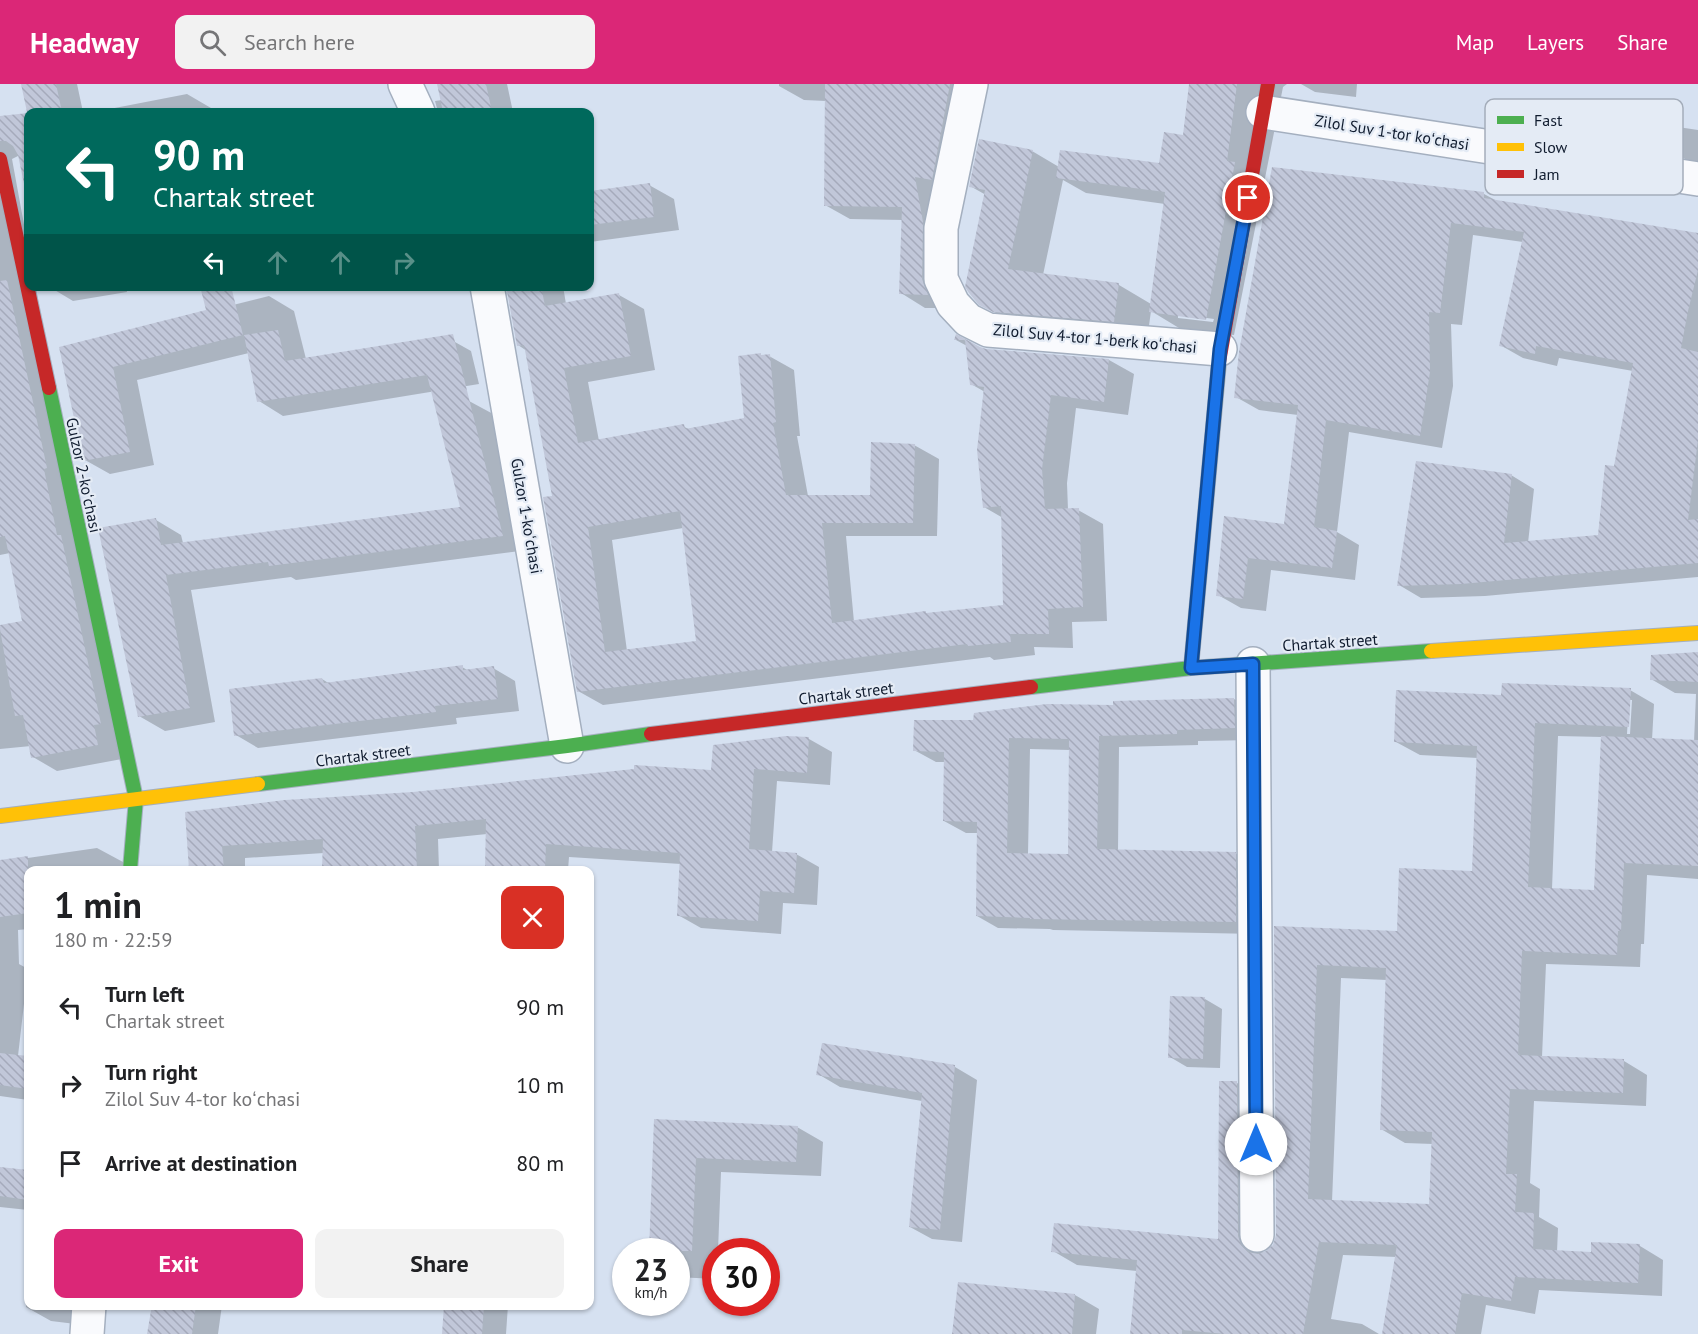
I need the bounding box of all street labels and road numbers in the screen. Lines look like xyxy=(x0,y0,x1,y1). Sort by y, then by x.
street label: Zilol Suv 1-tor koʻchasi xyxy=(1313,110,1471,154)
street label: Zilol Suv 4-tor 1-berk koʻchasi xyxy=(992,319,1198,357)
street label: Gulzor 2-koʻchasi xyxy=(62,416,106,534)
street label: Gulzor 1-koʻchasi xyxy=(507,457,547,575)
street label: Chartak street xyxy=(1282,629,1379,655)
street label: Chartak street xyxy=(797,677,895,709)
street label: Chartak street xyxy=(314,739,412,771)

